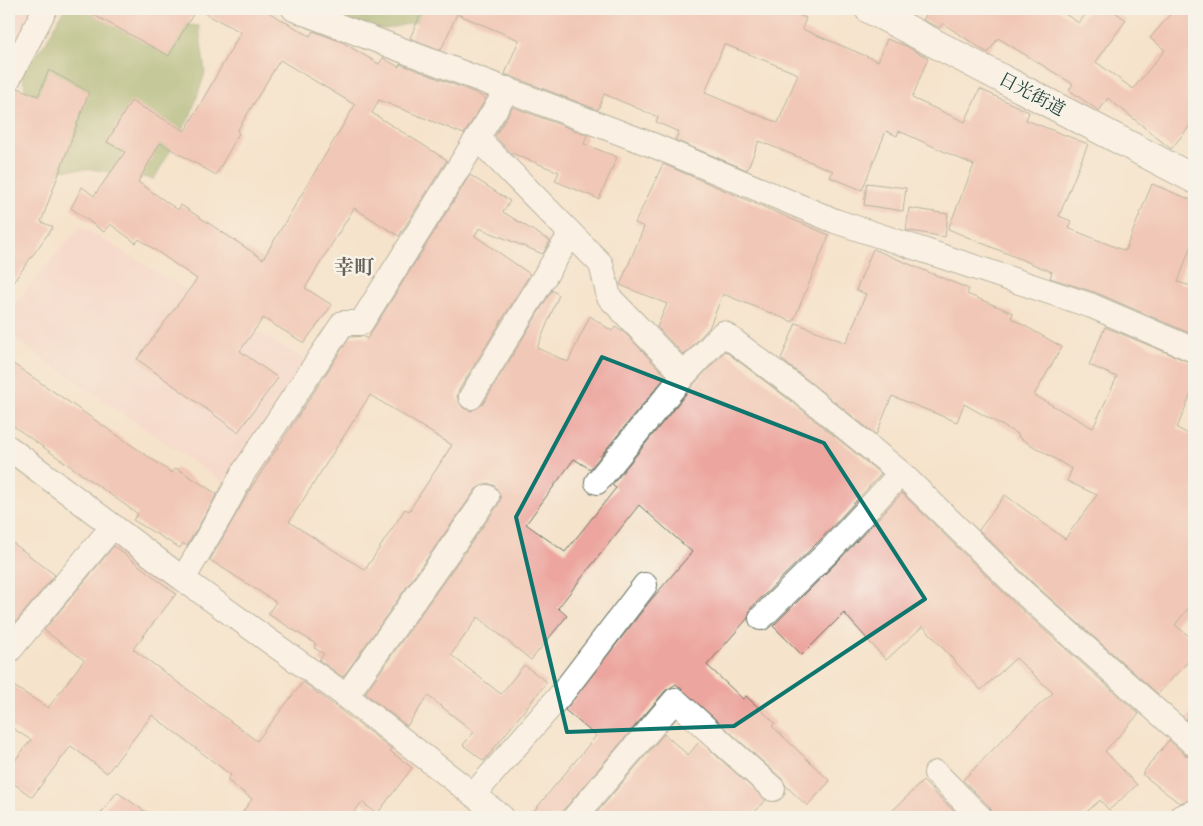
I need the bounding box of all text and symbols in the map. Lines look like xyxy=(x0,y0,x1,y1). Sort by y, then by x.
street label: 日光街道 xyxy=(995,67,1069,121)
district label: 幸町 xyxy=(334,255,375,279)

